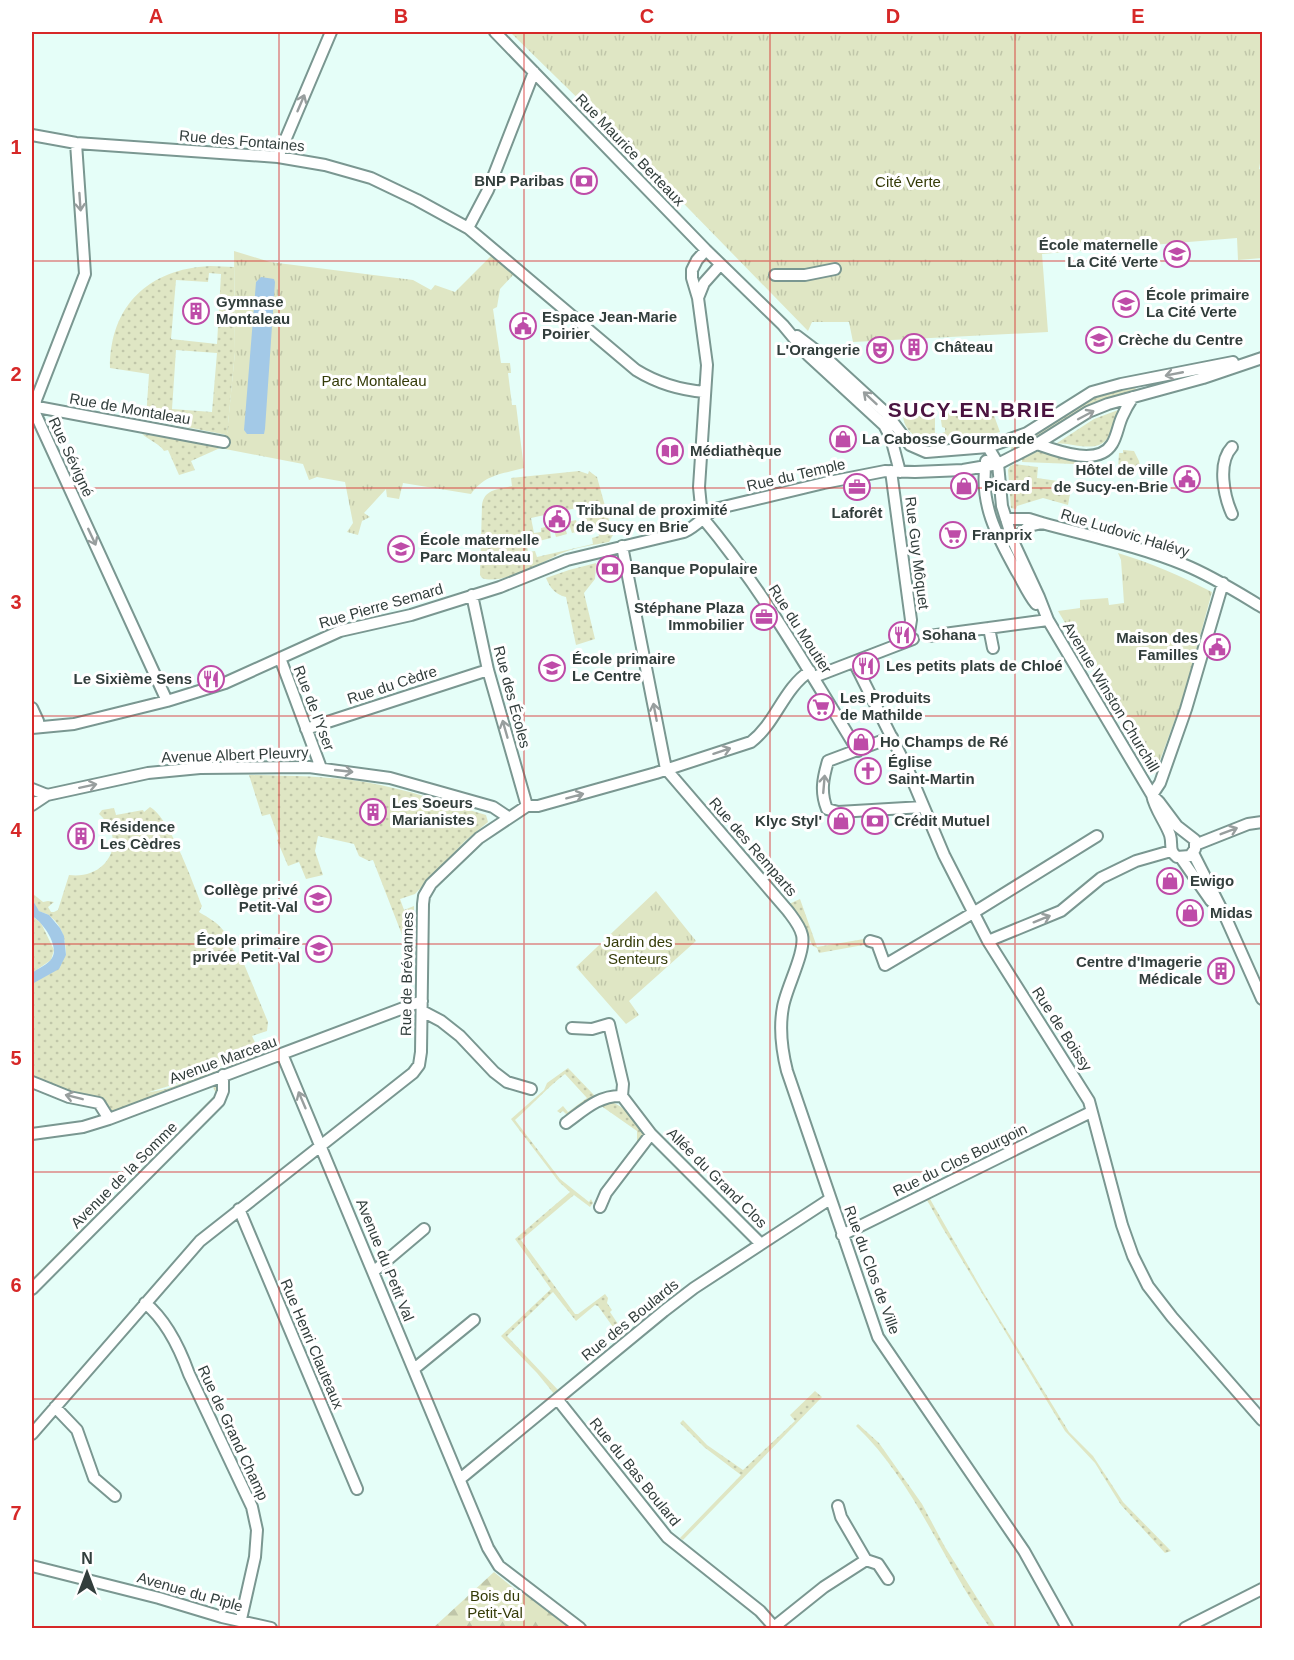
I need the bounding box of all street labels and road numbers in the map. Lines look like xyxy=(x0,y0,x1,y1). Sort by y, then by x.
street label: Rue Maurice Berteaux xyxy=(572,90,689,210)
street label: Rue des Fontaines xyxy=(179,127,306,154)
street label: Rue de Montaleau xyxy=(68,389,192,428)
street label: Rue Sévigné xyxy=(46,414,97,499)
street label: Rue du Temple xyxy=(745,455,847,494)
street label: Rue Guy Môquet xyxy=(902,496,933,611)
street label: Rue Ludovic Halévy xyxy=(1059,505,1192,560)
street label: Rue Pierre Semard xyxy=(317,580,445,631)
street label: Rue du Moutier xyxy=(765,581,835,676)
street label: Avenue Winston Churchill xyxy=(1060,619,1163,775)
street label: Rue des Écoles xyxy=(491,644,534,750)
street label: Rue du Cèdre xyxy=(345,662,439,707)
street label: Rue de l'Yser xyxy=(290,663,338,753)
street label: Avenue Albert Pleuvry xyxy=(161,743,309,766)
street label: Rue des Remparts xyxy=(706,794,801,899)
street label: Rue de Brévannes xyxy=(397,912,416,1036)
street label: Rue de Boissy xyxy=(1029,984,1096,1074)
street label: Avenue Marceau xyxy=(167,1032,279,1087)
street label: Avenue de la Somme xyxy=(67,1118,180,1231)
street label: Rue du Clos Bourgoin xyxy=(890,1120,1029,1199)
street label: Allée du Grand Clos xyxy=(664,1124,771,1231)
street label: Avenue du Petit Val xyxy=(353,1196,418,1323)
street label: Rue du Clos de Ville xyxy=(841,1203,904,1336)
street label: Rue des Boulards xyxy=(578,1275,681,1364)
street label: Rue Henri Clauteaux xyxy=(277,1276,348,1412)
street label: Rue de Grand Champ xyxy=(195,1363,272,1503)
street label: Rue du Bas Boulard xyxy=(587,1414,684,1529)
street label: Avenue du Piple xyxy=(135,1568,245,1615)

